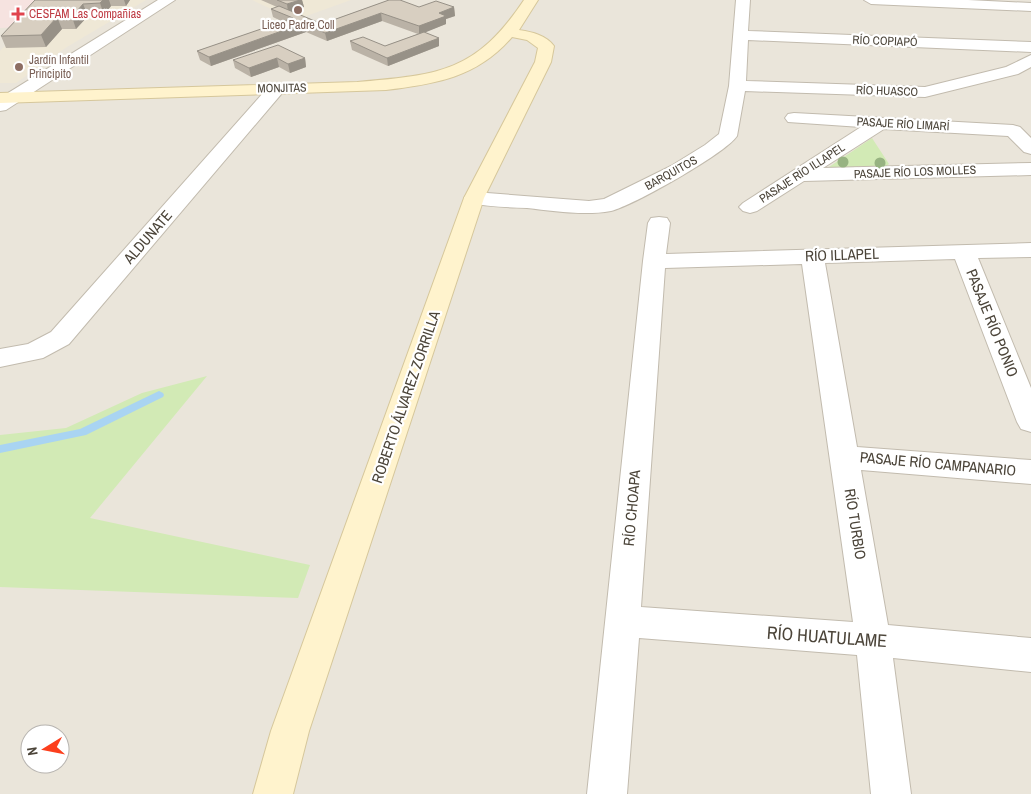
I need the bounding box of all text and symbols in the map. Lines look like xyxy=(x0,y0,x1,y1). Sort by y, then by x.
marker: Liceo Padre Coll xyxy=(292,4,304,16)
place label: CESFAM Las Compañías xyxy=(29,6,141,22)
marker: CESFAM Las Compañías xyxy=(11,7,25,21)
place label: Liceo Padre Coll xyxy=(262,17,334,33)
street label: RÍO COPIAPÓ xyxy=(852,32,918,50)
place label: Jardín Infantil Principito xyxy=(29,52,89,82)
marker: Jardín Infantil Principito xyxy=(13,61,25,73)
street label: MONJITAS xyxy=(257,80,307,96)
street label: RÍO HUASCO xyxy=(856,82,919,100)
street label: PASAJE RÍO LIMARÍ xyxy=(856,114,950,134)
street label: PASAJE RÍO ILLAPEL xyxy=(756,139,848,207)
street label: BARQUITOS xyxy=(642,152,701,194)
street label: PASAJE RÍO LOS MOLLES xyxy=(854,162,977,182)
street label: ALDUNATE xyxy=(118,205,177,269)
street label: RÍO ILLAPEL xyxy=(805,243,879,266)
street label: PASAJE RÍO PONIO xyxy=(961,266,1024,380)
street label: ROBERTO ÁLVAREZ ZORRILLA xyxy=(366,307,445,486)
street label: PASAJE RÍO CAMPANARIO xyxy=(859,446,1017,481)
street label: RÍO CHOAPA xyxy=(618,468,645,547)
street label: RÍO TURBIO xyxy=(840,487,871,561)
street label: RÍO HUATULAME xyxy=(766,620,888,653)
north arrow xyxy=(20,724,70,774)
text: N xyxy=(23,746,42,757)

